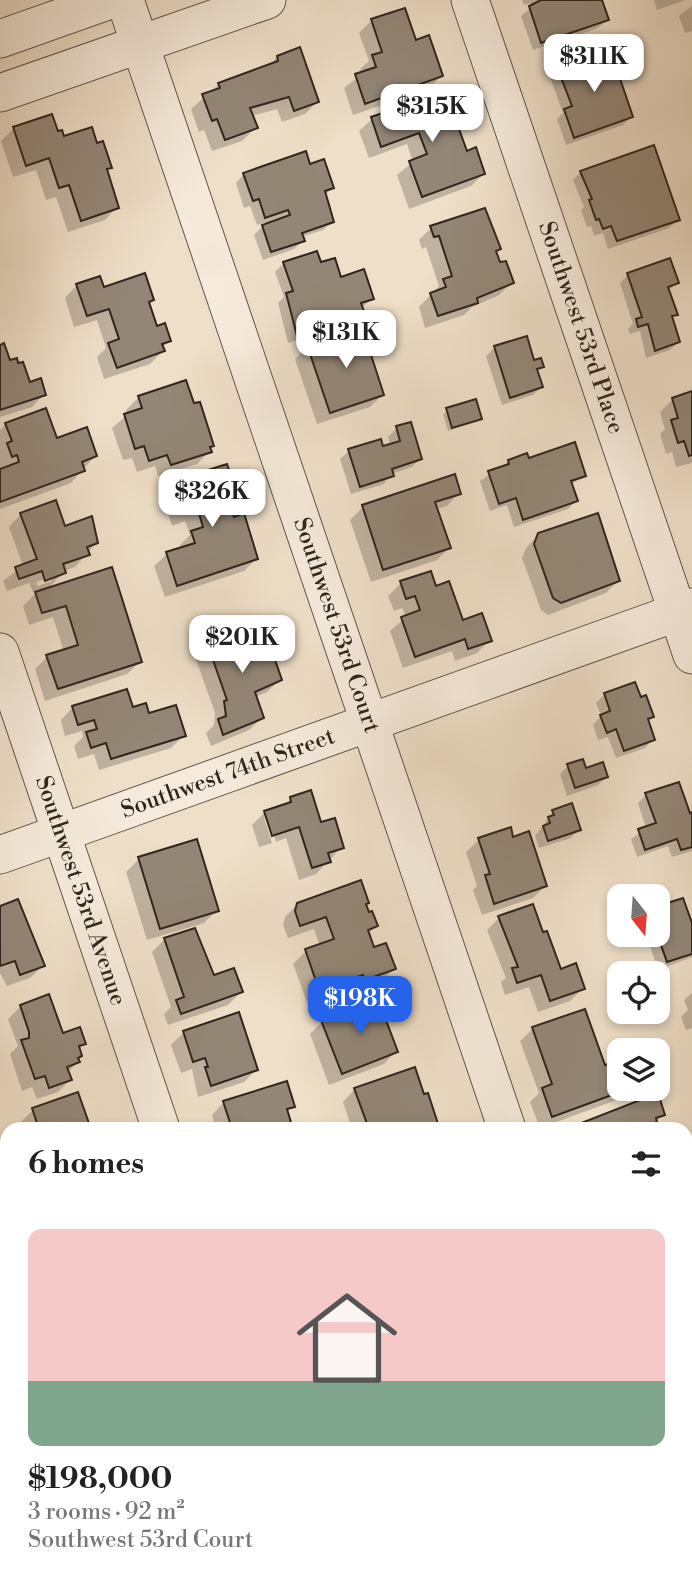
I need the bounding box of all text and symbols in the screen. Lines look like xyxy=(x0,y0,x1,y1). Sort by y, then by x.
pin: $311K xyxy=(545,34,643,94)
text: $311K xyxy=(560,43,628,71)
pin: $315K xyxy=(383,85,481,144)
text: $315K xyxy=(397,93,467,121)
street label: Southwest 53rd Place xyxy=(532,218,630,437)
pin: $131K xyxy=(297,310,395,370)
text: $131K xyxy=(312,319,380,347)
pin: $326K xyxy=(163,470,261,529)
text: $326K xyxy=(174,478,250,506)
street label: Southwest 53rd Court xyxy=(287,514,386,736)
pin: $201K xyxy=(193,616,291,675)
text: $201K xyxy=(205,624,279,652)
street label: Southwest 74th Street xyxy=(117,722,339,825)
street label: Southwest 53rd Avenue xyxy=(29,772,132,1009)
north arrow xyxy=(607,884,670,947)
map controls xyxy=(607,884,670,1101)
button: locate xyxy=(607,961,670,1024)
pin: $198K xyxy=(311,976,409,1036)
text: $198K xyxy=(324,985,396,1013)
button: layers xyxy=(607,1038,670,1101)
text: 6 homes xyxy=(28,1145,144,1183)
icon: filters xyxy=(627,1145,665,1183)
icon: home xyxy=(284,1275,410,1401)
text: $198,000 xyxy=(28,1460,172,1498)
text: 3 rooms · 92 m² xyxy=(28,1498,184,1526)
text: Southwest 53rd Court xyxy=(28,1526,253,1554)

